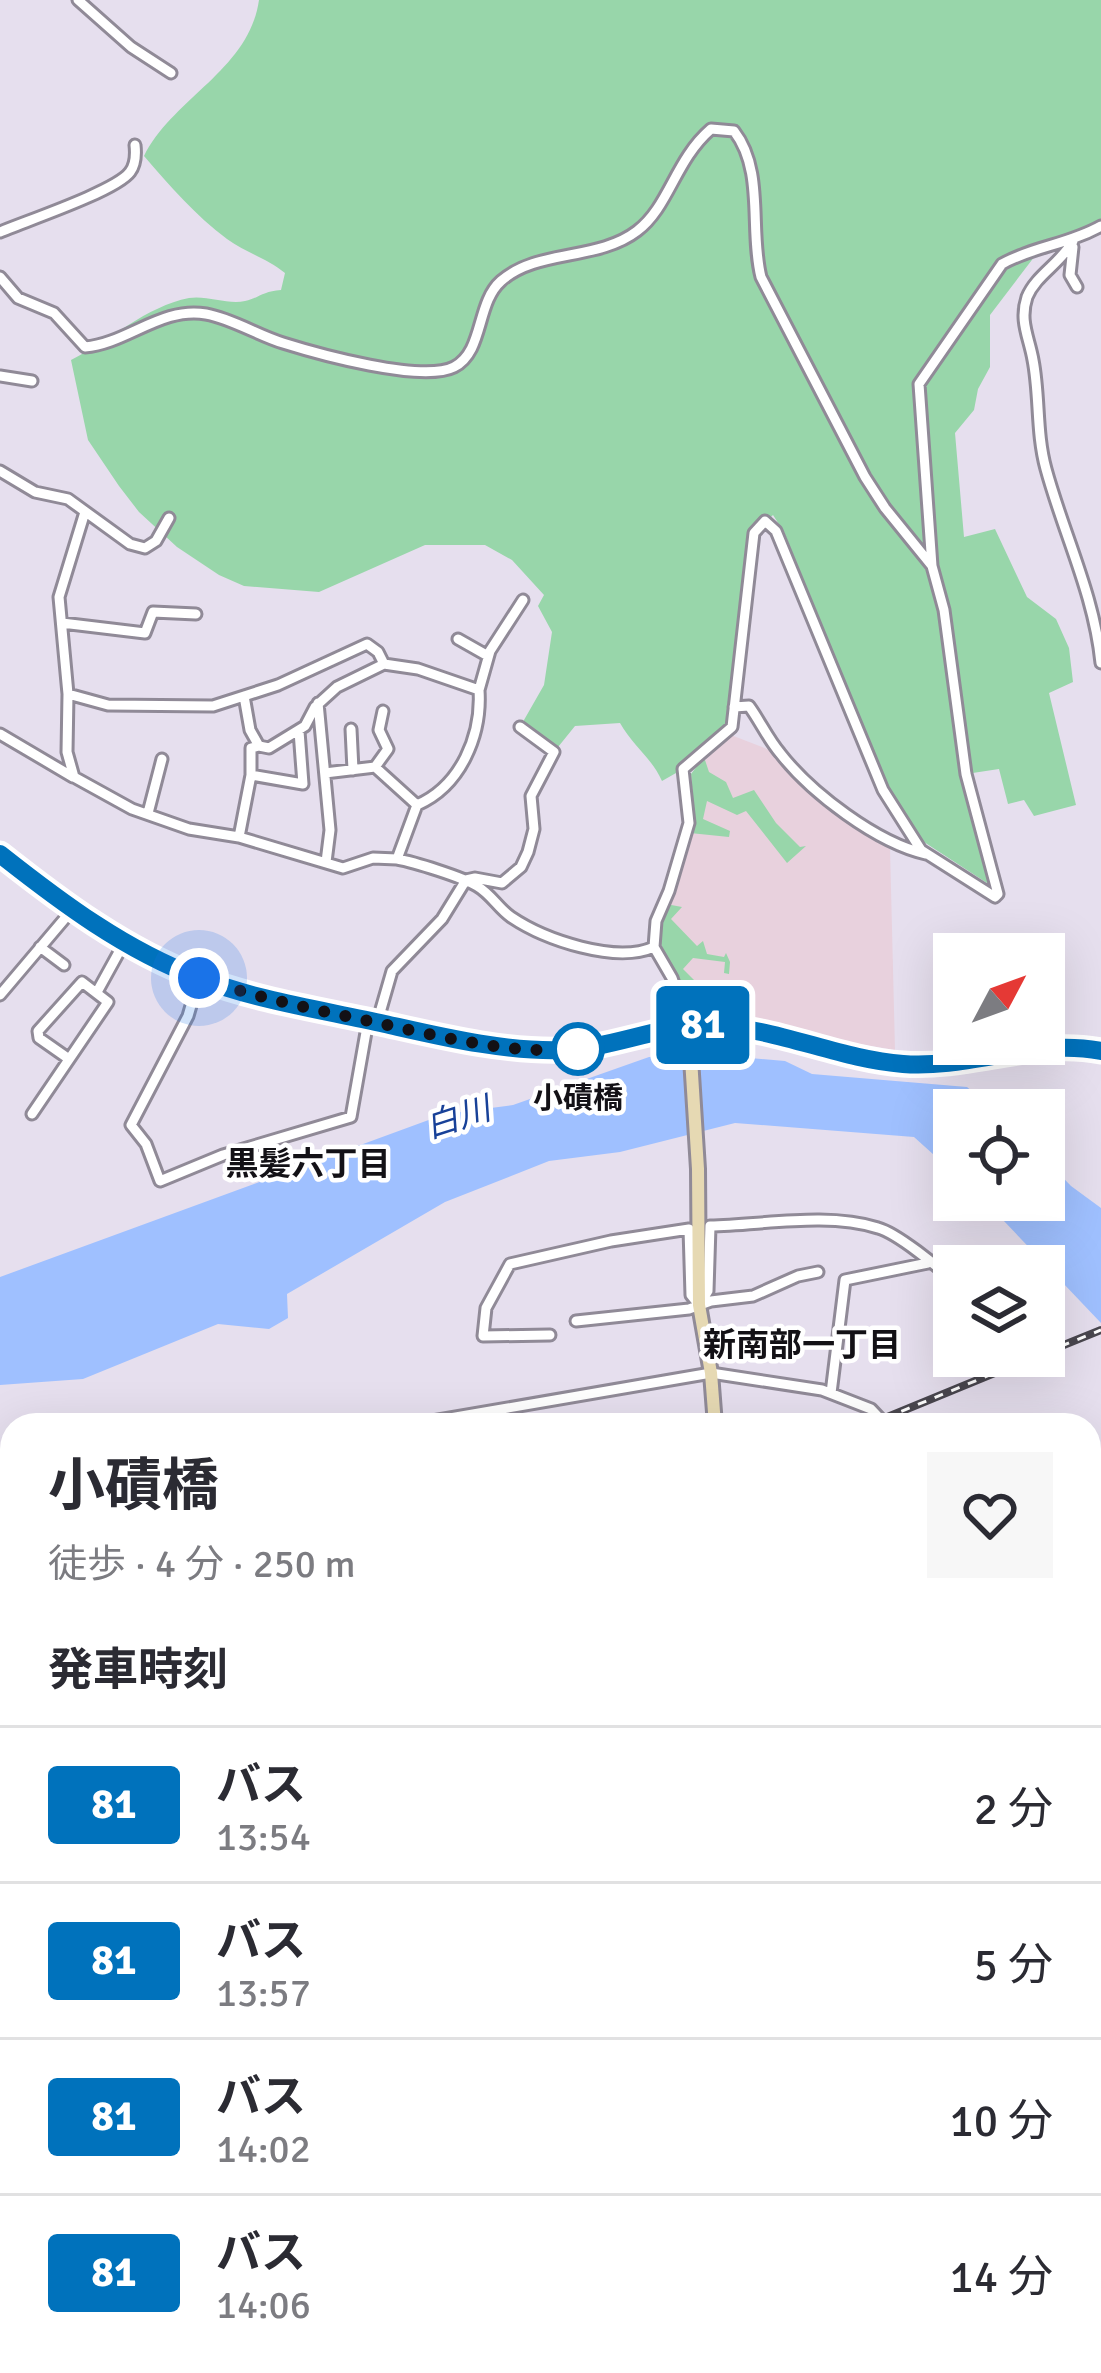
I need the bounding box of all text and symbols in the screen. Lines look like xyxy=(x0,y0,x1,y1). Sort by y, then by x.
north arrow xyxy=(933,933,1065,1065)
map controls xyxy=(933,933,1065,1377)
your location xyxy=(169,948,229,1008)
line badge: 81 xyxy=(649,986,757,1064)
text: 81 xyxy=(680,999,726,1050)
marker: 小磧橋 xyxy=(553,1024,603,1074)
place label: 小磧橋 xyxy=(533,1080,623,1117)
water label: 白川 xyxy=(420,1087,499,1148)
button: locate xyxy=(933,1089,1065,1221)
district label: 黒髪六丁目 xyxy=(226,1144,391,1185)
button: layers xyxy=(933,1245,1065,1377)
district label: 新南部一丁目 xyxy=(703,1325,901,1366)
text: 小磧橋 xyxy=(48,1451,219,1522)
button: heart xyxy=(927,1452,1053,1578)
text: 徒歩 · 4 分 · 250 m xyxy=(48,1540,356,1588)
text: 発車時刻 xyxy=(48,1643,228,1698)
text: バス xyxy=(216,1758,306,1813)
text: 81 xyxy=(91,1779,137,1830)
text: 2 分 xyxy=(974,1782,1053,1837)
text: 13:54 xyxy=(216,1813,311,1861)
text: バス xyxy=(216,1914,306,1969)
text: 81 xyxy=(91,1935,137,1986)
text: 5 分 xyxy=(974,1938,1053,1993)
text: 13:57 xyxy=(216,1969,311,2017)
text: バス xyxy=(216,2070,306,2125)
text: 81 xyxy=(91,2091,137,2142)
text: 10 分 xyxy=(949,2094,1053,2149)
text: 14:02 xyxy=(216,2125,311,2173)
text: バス xyxy=(216,2226,306,2281)
text: 81 xyxy=(91,2247,137,2298)
text: 14 分 xyxy=(949,2250,1053,2305)
text: 14:06 xyxy=(216,2281,311,2329)

